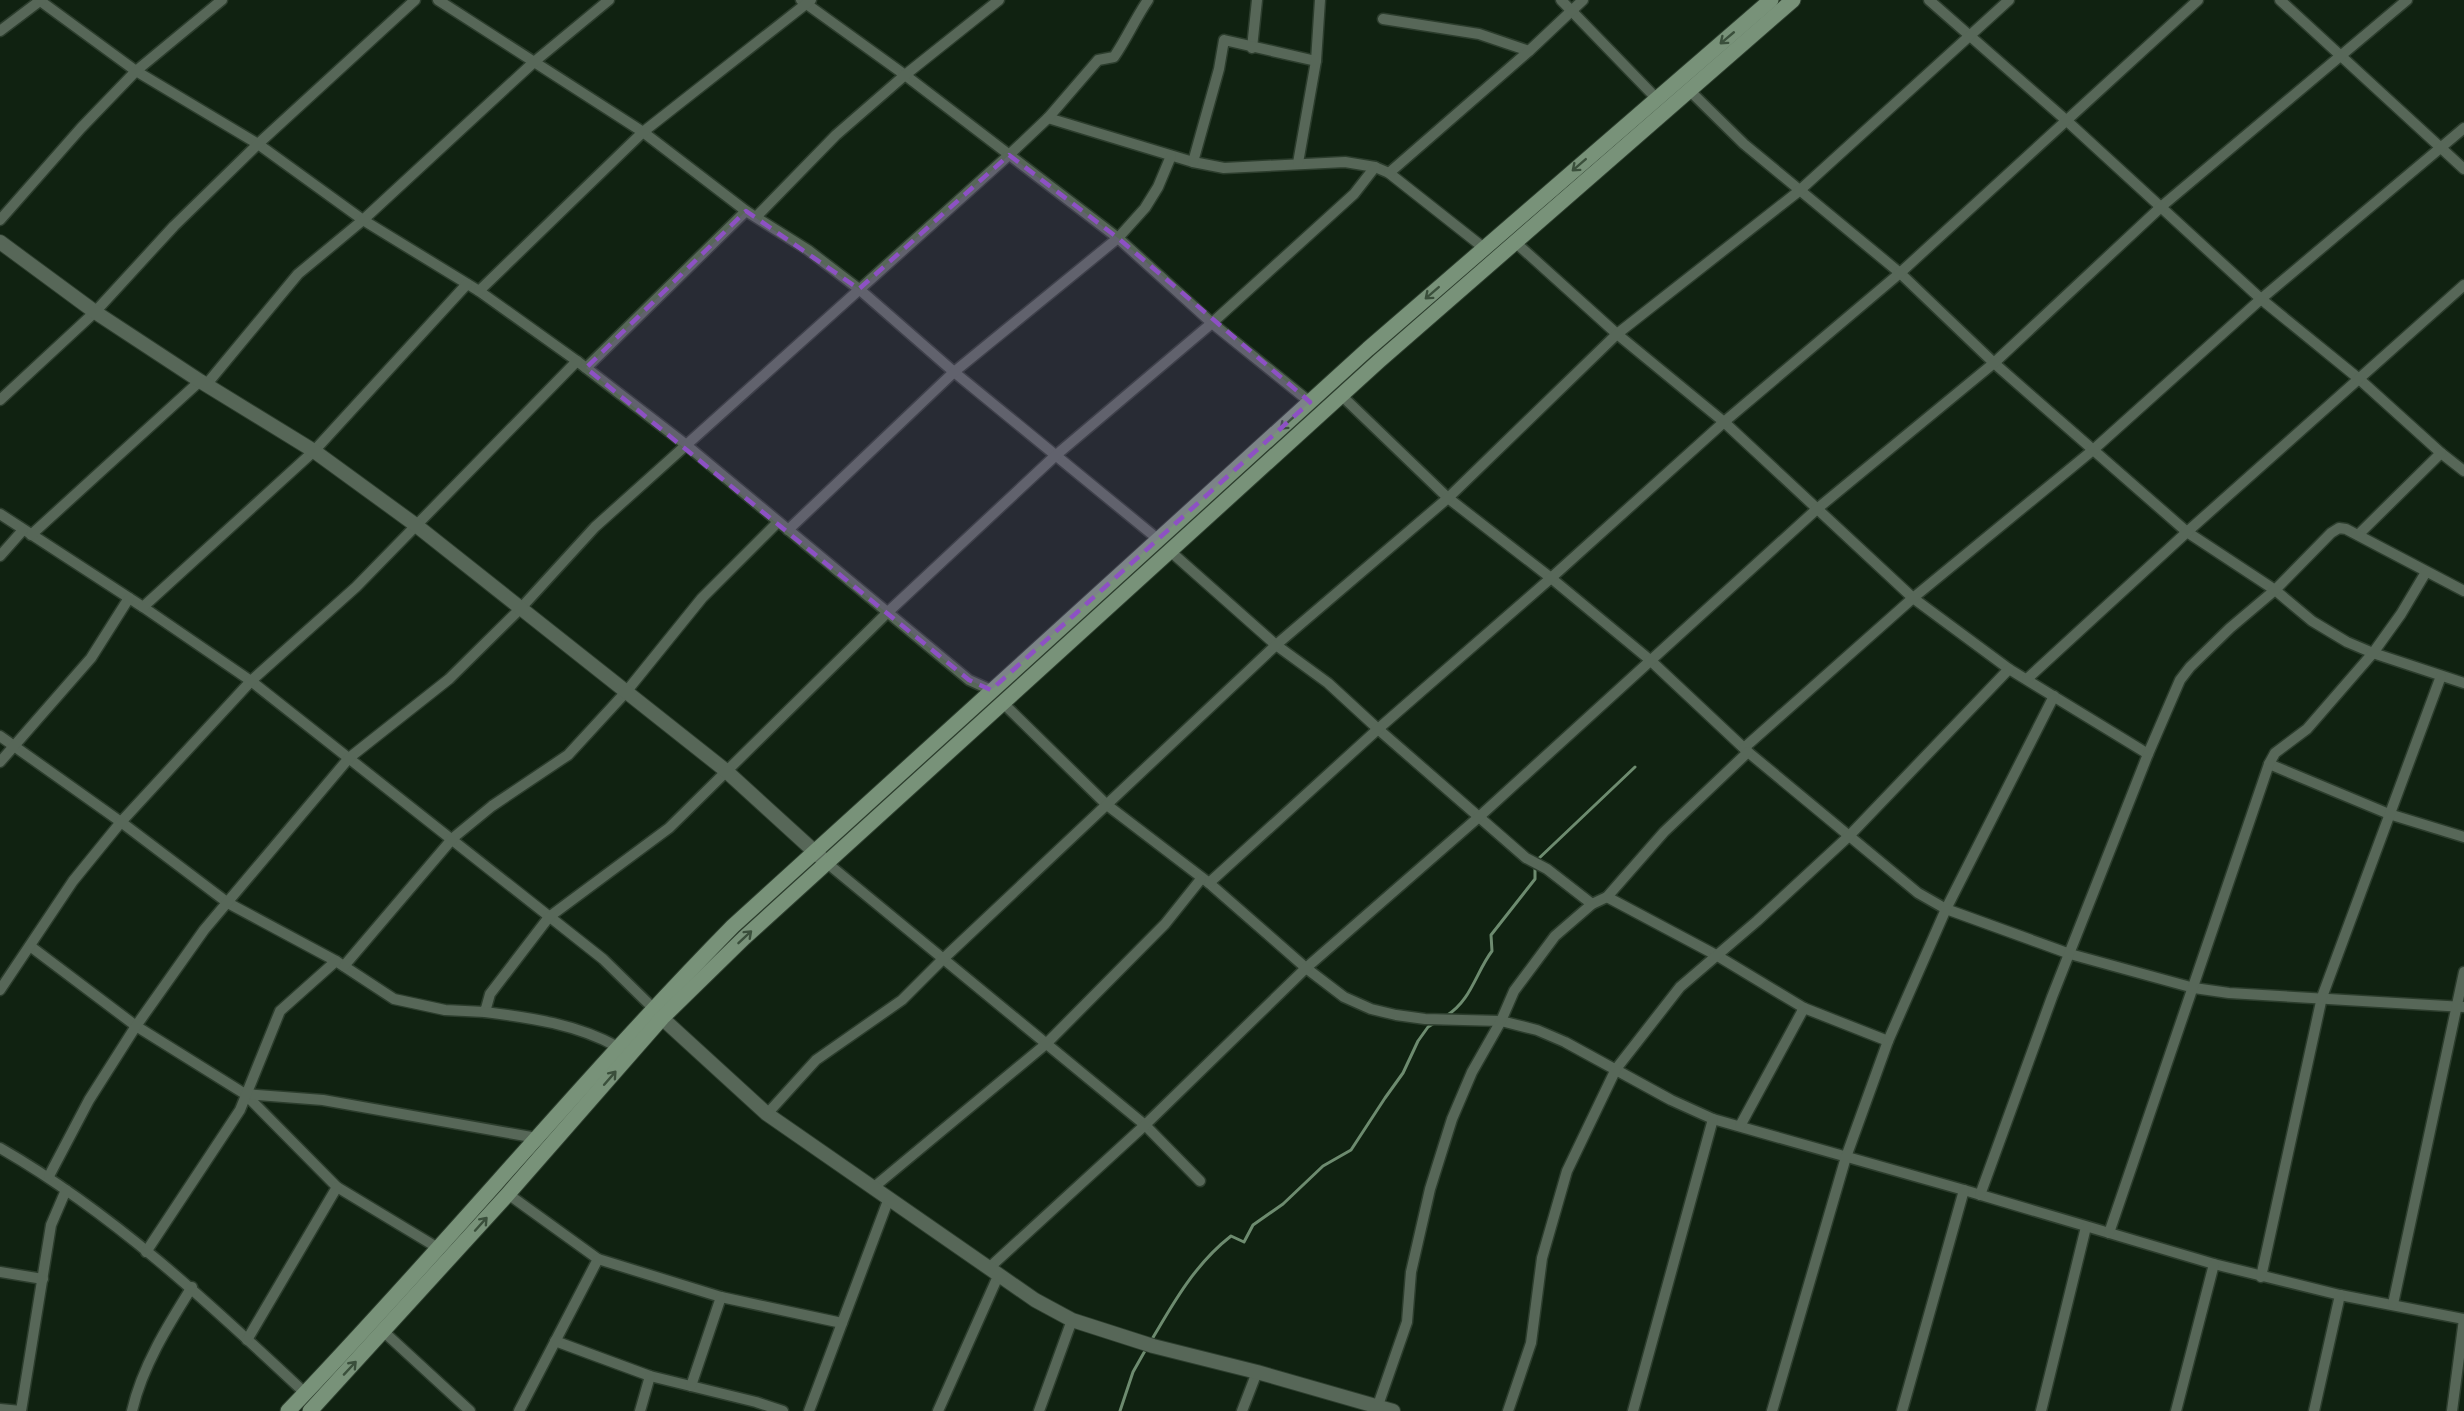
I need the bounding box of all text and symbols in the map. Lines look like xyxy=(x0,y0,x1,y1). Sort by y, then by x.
one-way arrow xyxy=(1720,31,1735,45)
one-way arrow xyxy=(1572,158,1587,172)
one-way arrow xyxy=(1425,286,1440,300)
one-way arrow xyxy=(1279,416,1294,430)
one-way arrow xyxy=(737,930,752,944)
one-way arrow xyxy=(603,1070,617,1085)
one-way arrow xyxy=(474,1217,488,1232)
one-way arrow xyxy=(343,1361,357,1376)

